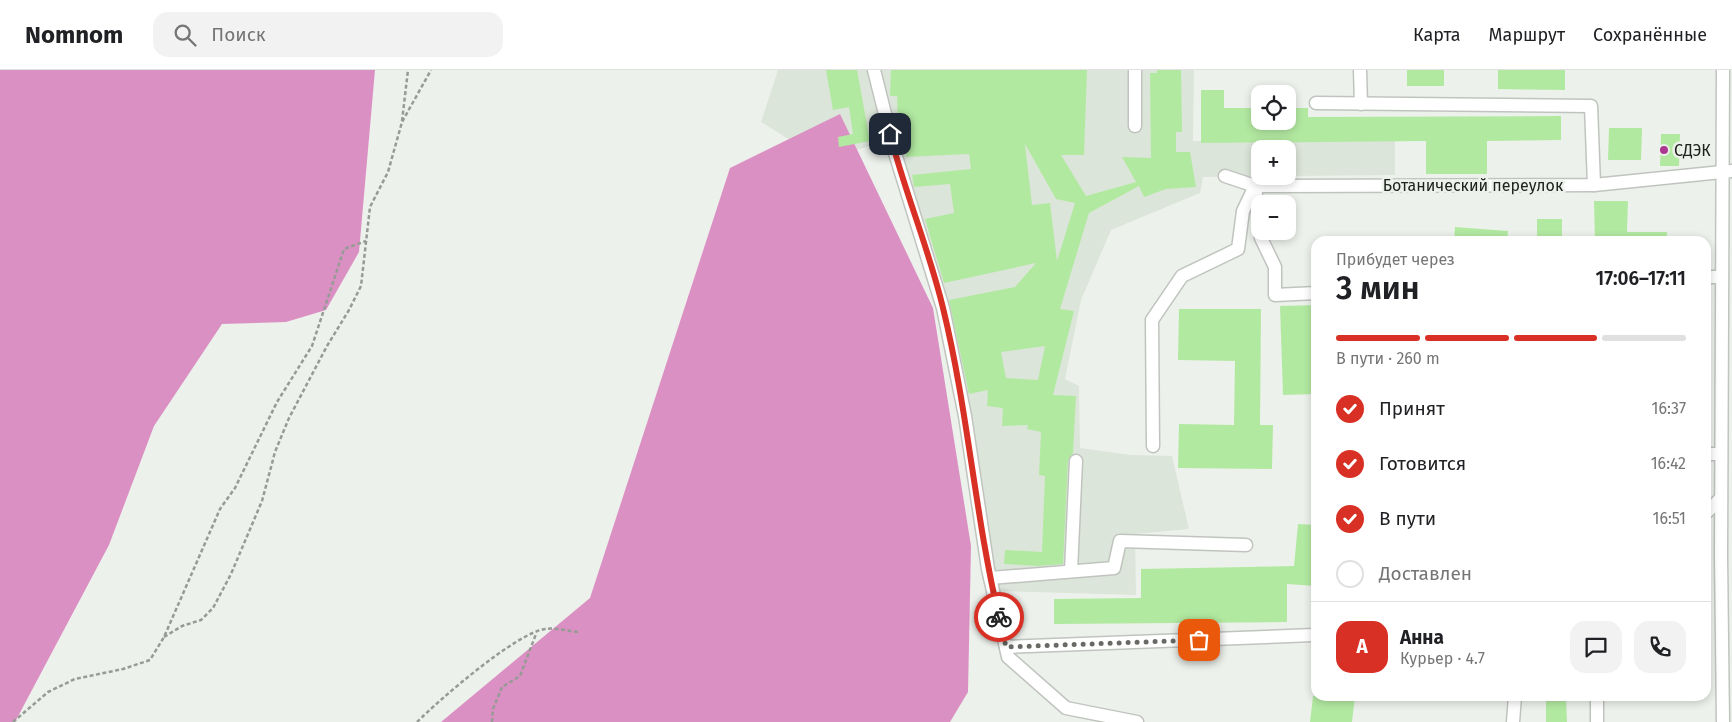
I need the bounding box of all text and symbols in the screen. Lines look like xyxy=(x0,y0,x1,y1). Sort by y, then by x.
search box xyxy=(153,12,503,57)
text: Nomnom xyxy=(25,21,123,49)
icon: search xyxy=(171,21,199,49)
text: Поиск xyxy=(211,23,266,46)
text: Карта xyxy=(1413,24,1461,46)
text: Маршрут xyxy=(1489,24,1565,46)
text: Сохранённые xyxy=(1593,24,1707,46)
map controls xyxy=(1251,85,1296,240)
button: locate xyxy=(1251,85,1296,130)
pin xyxy=(869,113,911,155)
icon: home xyxy=(876,120,904,148)
button: + xyxy=(1251,140,1296,185)
place label: СДЭК xyxy=(1674,141,1711,160)
marker: СДЭК xyxy=(1658,144,1670,156)
street label: Ботанический переулок xyxy=(1383,176,1564,195)
button: − xyxy=(1251,195,1296,240)
text: Прибудет через xyxy=(1336,250,1455,269)
text: 17:06–17:11 xyxy=(1596,267,1686,290)
text: 3 мин xyxy=(1336,269,1420,307)
text: В пути · 260 m xyxy=(1336,349,1440,368)
icon: check xyxy=(1336,395,1364,423)
text: Принят xyxy=(1379,397,1445,420)
text: 16:37 xyxy=(1652,399,1686,418)
icon: check xyxy=(1336,450,1364,478)
text: Готовится xyxy=(1379,452,1466,475)
text: 16:42 xyxy=(1651,454,1686,473)
icon: check xyxy=(1336,505,1364,533)
text: В пути xyxy=(1379,507,1436,530)
text: 16:51 xyxy=(1653,509,1686,528)
text: Доставлен xyxy=(1379,562,1472,585)
courier xyxy=(974,592,1024,642)
icon: bike xyxy=(985,603,1013,631)
pin xyxy=(1178,619,1220,661)
button: chat xyxy=(1570,621,1622,673)
button: phone xyxy=(1634,621,1686,673)
icon: bag xyxy=(1185,626,1213,654)
text: Анна xyxy=(1400,626,1444,649)
text: А xyxy=(1356,635,1368,658)
text: Курьер · 4.7 xyxy=(1400,649,1485,668)

